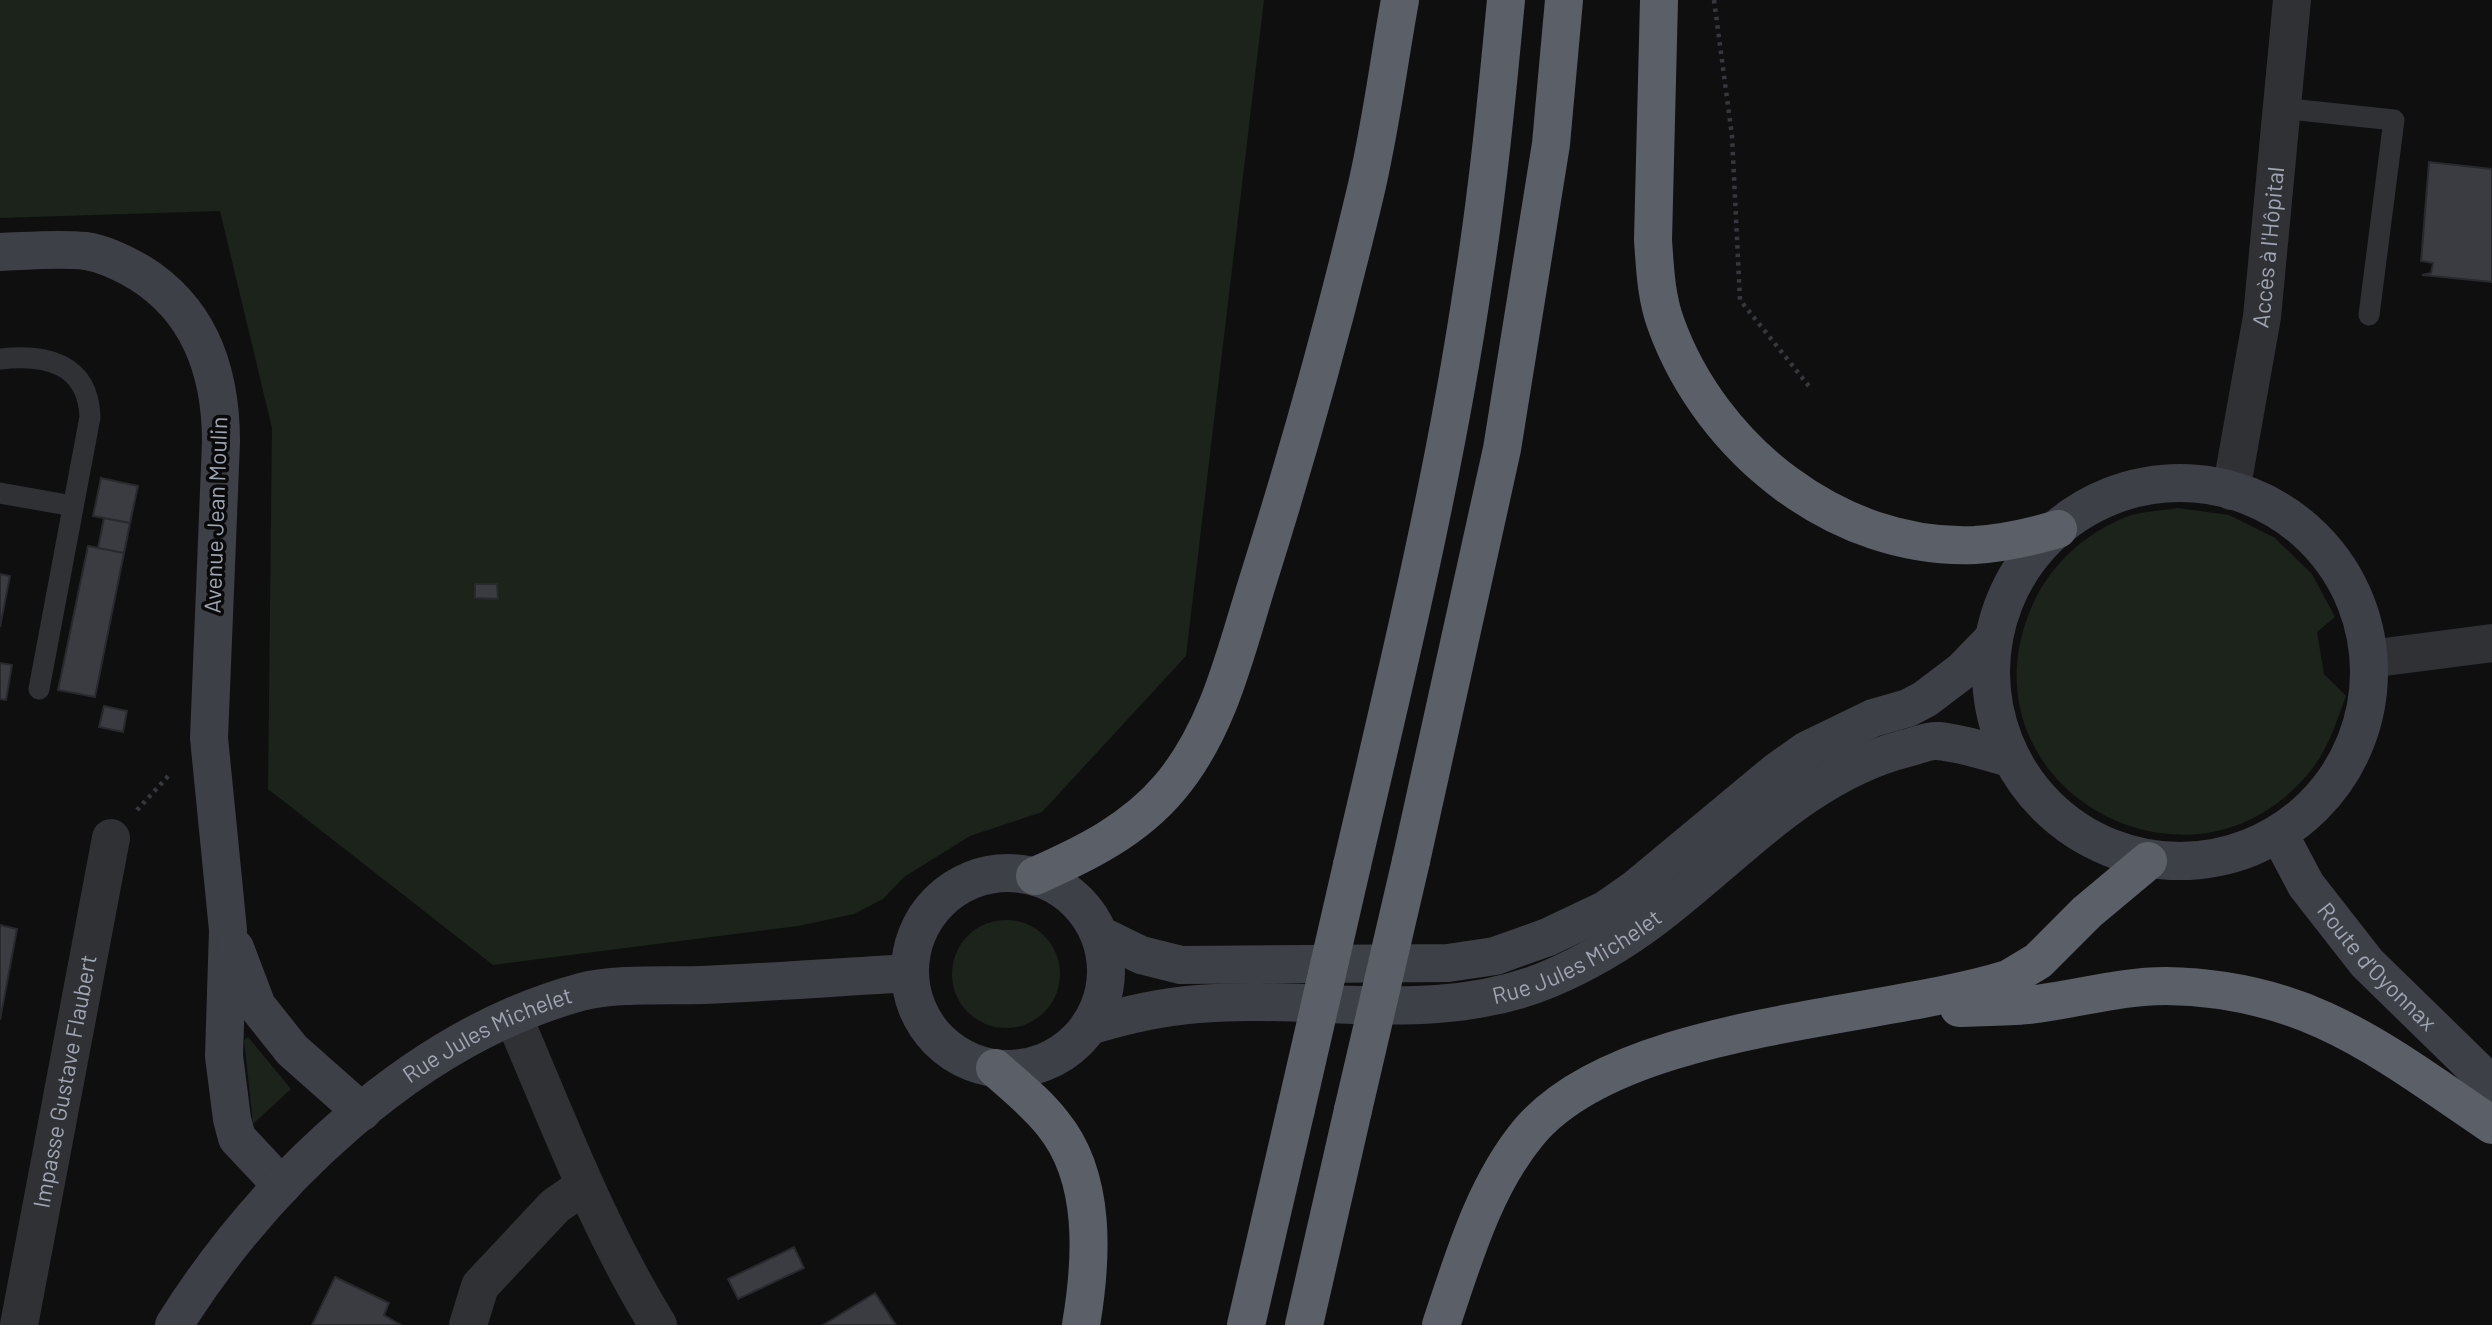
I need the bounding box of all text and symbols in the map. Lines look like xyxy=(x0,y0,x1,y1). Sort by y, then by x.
street label: Accès à l'Hôpital xyxy=(2245,165,2289,330)
street label: Avenue Jean Moulin xyxy=(198,416,232,614)
street label: Route d'Oyonnax xyxy=(2312,896,2443,1036)
street label: Rue Jules Michelet xyxy=(1489,903,1666,1009)
street label: Impasse Gustave Flaubert xyxy=(26,952,102,1210)
street label: Rue Jules Michelet xyxy=(397,980,575,1088)

